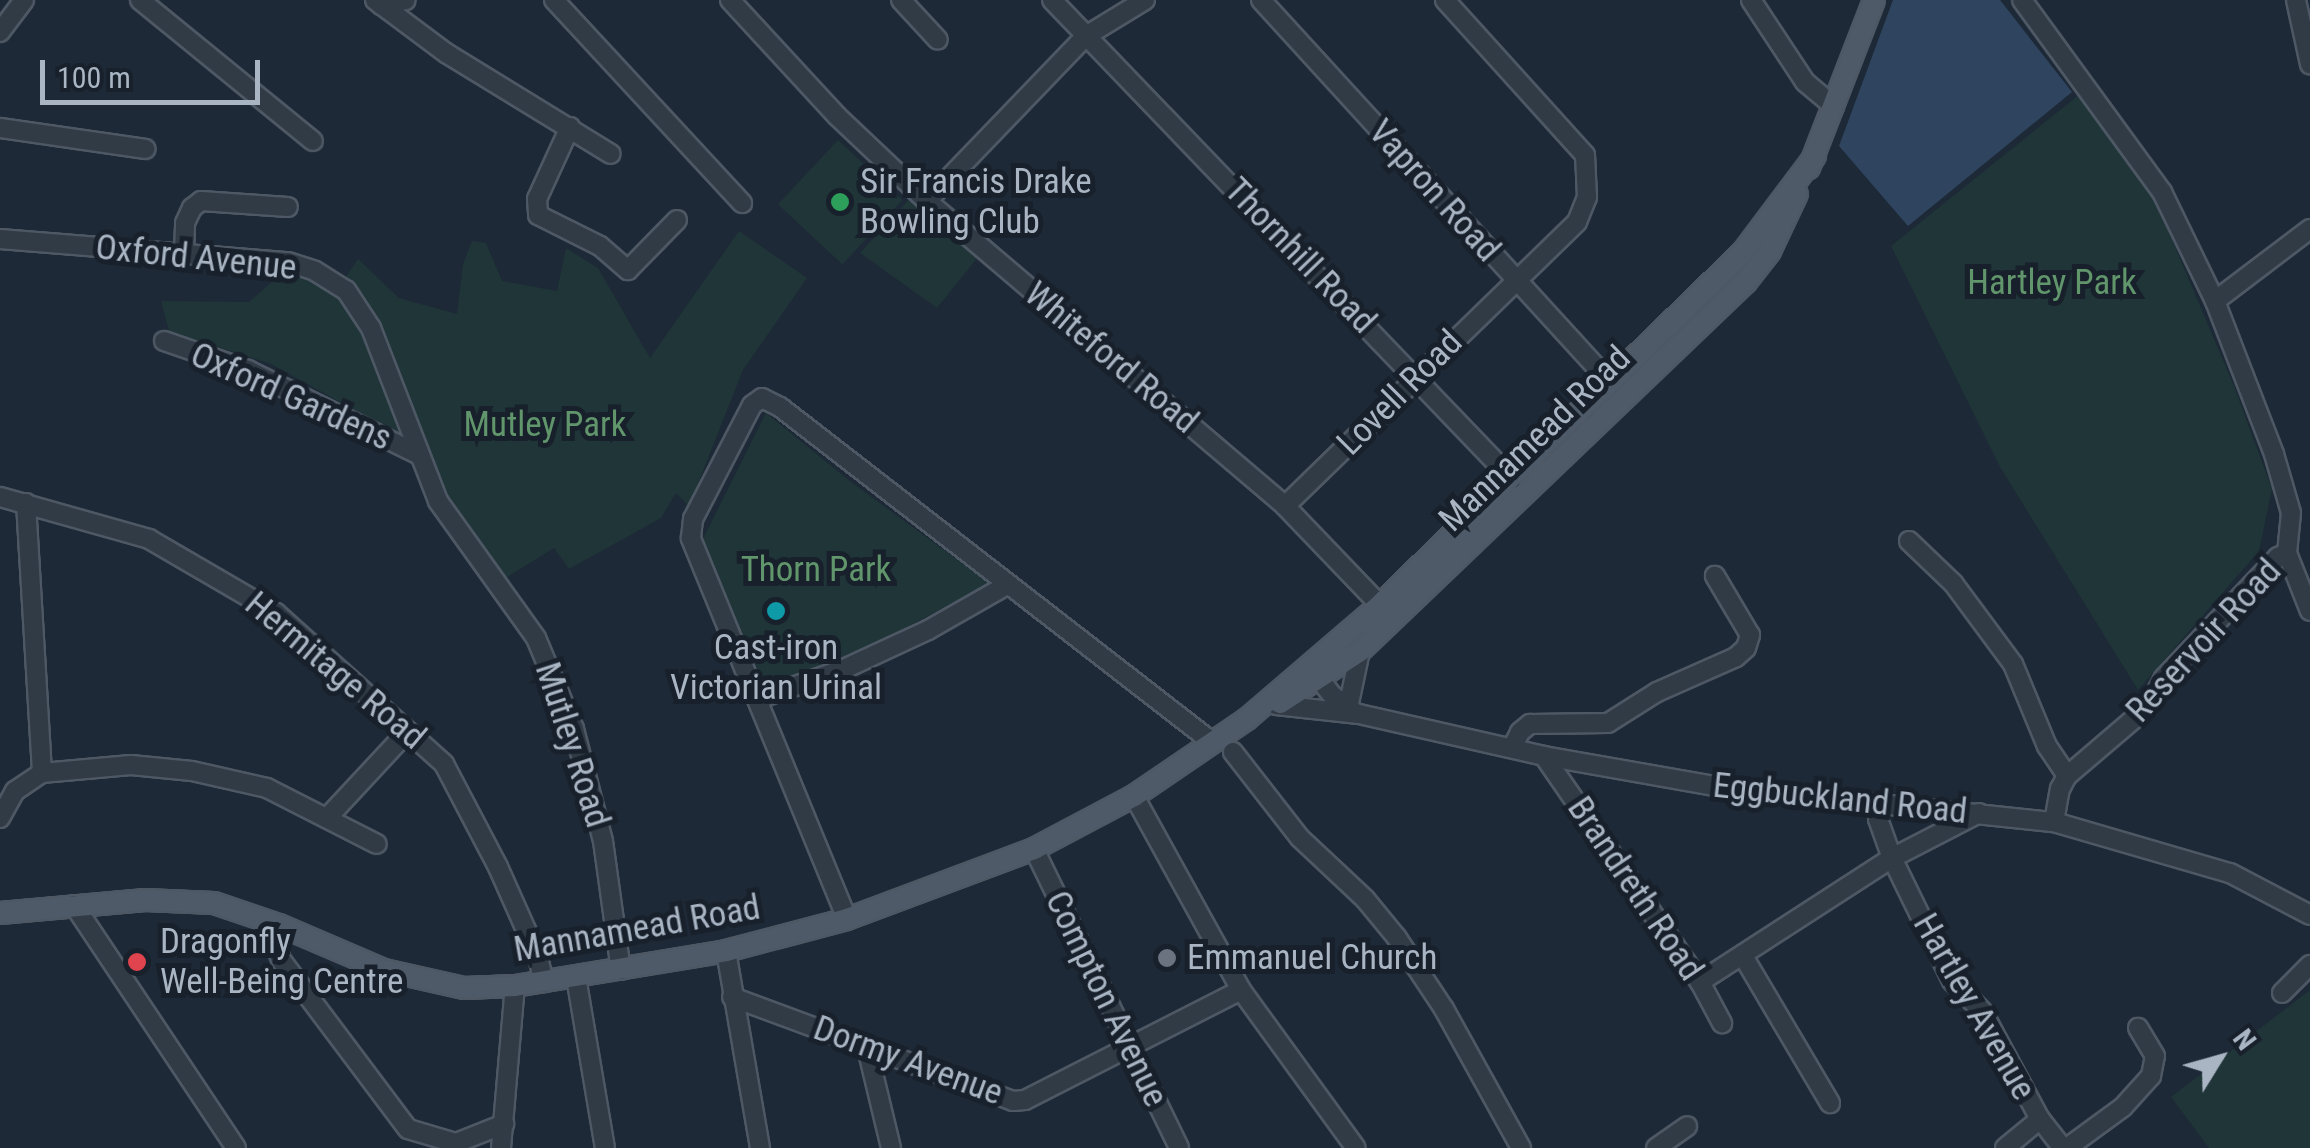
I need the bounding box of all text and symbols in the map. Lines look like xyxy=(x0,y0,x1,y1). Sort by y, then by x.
scale bar xyxy=(45,40,265,102)
text: 100 m xyxy=(57,60,131,95)
street label: Vapron Road xyxy=(1360,112,1508,270)
place label: Sir Francis Drake Bowling Club xyxy=(860,161,1092,243)
street label: Thornhill Road xyxy=(1216,170,1384,342)
marker: Sir Francis Drake Bowling Club xyxy=(829,191,851,213)
street label: Oxford Avenue xyxy=(94,227,298,289)
park label: Hartley Park xyxy=(1967,262,2137,304)
street label: Whiteford Road xyxy=(1016,273,1206,443)
street label: Lovell Road xyxy=(1329,322,1471,464)
street label: Oxford Gardens xyxy=(184,334,398,460)
street label: Mannamead Road xyxy=(1431,337,1639,541)
park label: Mutley Park xyxy=(464,404,626,446)
park label: Thorn Park xyxy=(741,549,891,591)
street label: Reservoir Road xyxy=(2118,551,2290,731)
street label: Hermitage Road xyxy=(236,583,434,759)
marker: Cast-iron Victorian Urinal xyxy=(765,600,787,622)
place label: Cast-iron Victorian Urinal xyxy=(670,627,882,709)
street label: Mutley Road xyxy=(526,657,618,833)
street label: Eggbuckland Road xyxy=(1711,765,1969,833)
street label: Brandreth Road xyxy=(1558,789,1712,989)
street label: Compton Avenue xyxy=(1036,884,1176,1114)
street label: Mannamead Road xyxy=(511,887,763,971)
street label: Hartley Avenue xyxy=(1904,906,2044,1108)
place label: Dragonfly Well-Being Centre xyxy=(160,921,403,1003)
place label: Emmanuel Church xyxy=(1187,937,1437,979)
marker: Emmanuel Church xyxy=(1156,947,1178,969)
marker: Dragonfly Well-Being Centre xyxy=(124,949,150,975)
street label: Dormy Avenue xyxy=(808,1007,1008,1115)
north arrow xyxy=(2170,1008,2270,1108)
text: N xyxy=(2226,1023,2263,1056)

